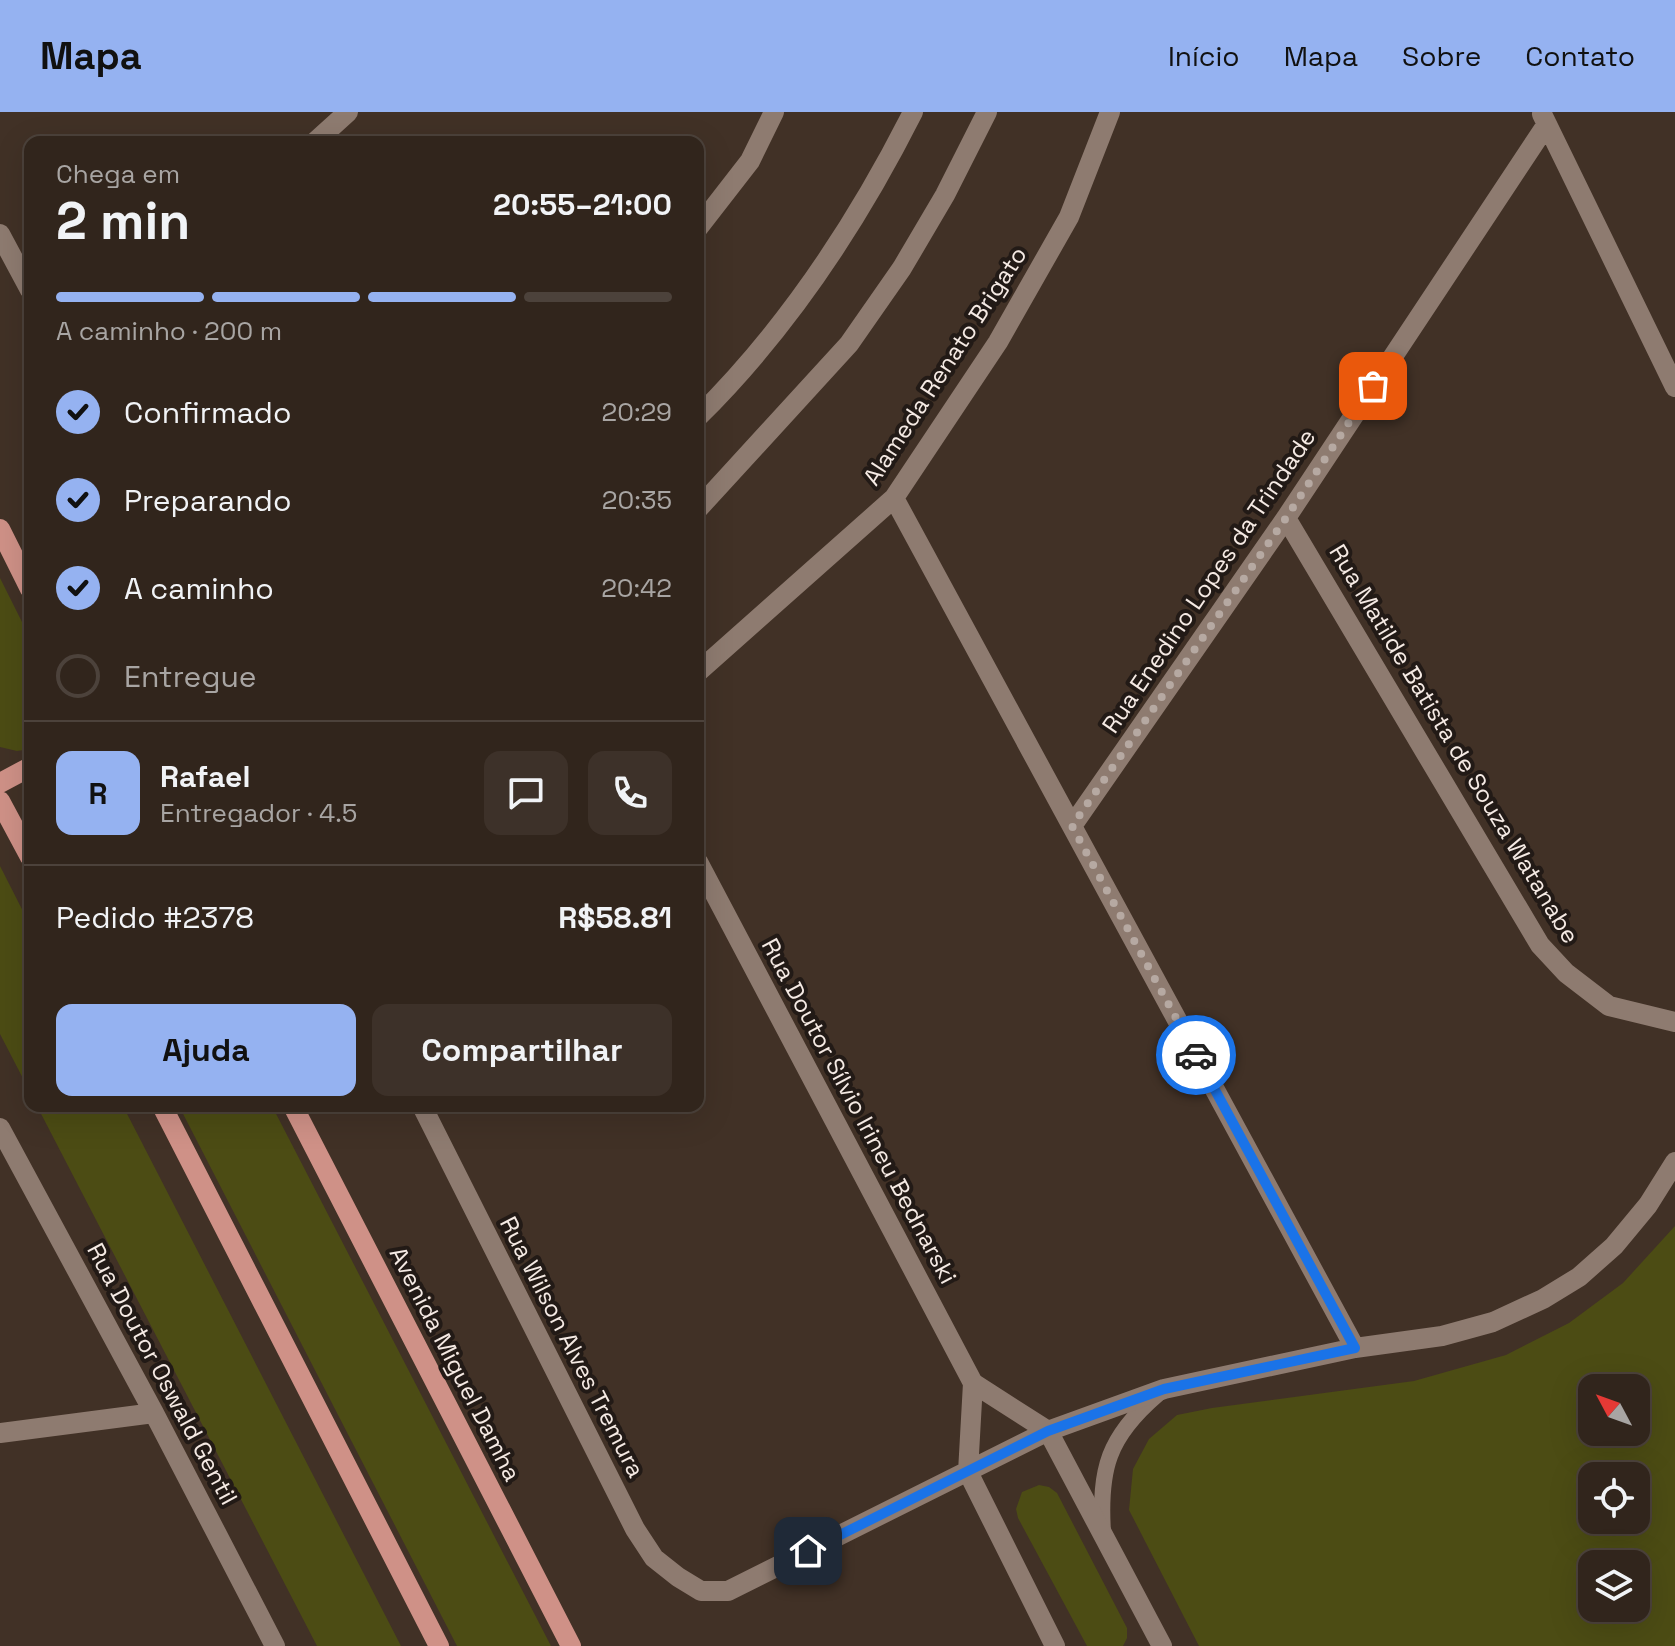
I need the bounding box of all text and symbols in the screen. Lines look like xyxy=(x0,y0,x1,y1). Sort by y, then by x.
text: Mapa xyxy=(40,32,142,80)
text: Início xyxy=(1168,38,1240,74)
text: Mapa xyxy=(1284,38,1358,74)
text: Sobre xyxy=(1402,38,1481,74)
text: Contato xyxy=(1525,38,1635,74)
text: Chega em xyxy=(56,157,180,191)
text: 20:55–21:00 xyxy=(493,185,672,224)
text: 2 min xyxy=(56,188,190,254)
street label: Alameda Renato Brigato xyxy=(856,241,1033,491)
text: A caminho · 200 m xyxy=(56,314,282,348)
pin xyxy=(1339,352,1407,420)
icon: bag xyxy=(1351,364,1395,408)
icon: check xyxy=(56,390,100,434)
text: Confirmado xyxy=(124,393,291,432)
text: 20:29 xyxy=(602,395,672,429)
street label: Rua Enedino Lopes da Trindade xyxy=(1095,422,1322,739)
icon: check xyxy=(56,478,100,522)
text: Preparando xyxy=(124,481,291,520)
text: 20:35 xyxy=(602,483,672,517)
street label: Rua Matilde Batista de Souza Watanabe xyxy=(1323,538,1586,949)
icon: check xyxy=(56,566,100,610)
text: A caminho xyxy=(124,569,274,608)
text: 20:42 xyxy=(601,571,672,605)
text: Entregue xyxy=(124,657,257,696)
button: chat xyxy=(484,751,568,835)
button: phone xyxy=(588,751,672,835)
text: Rafael xyxy=(160,757,250,796)
text: R xyxy=(89,774,107,813)
text: Entregador · 4.5 xyxy=(160,796,357,830)
text: Pedido #2378 xyxy=(56,898,254,937)
text: R$58.81 xyxy=(558,898,672,937)
street label: Rua Doutor Sílvio Irineu Bednarski xyxy=(755,933,964,1289)
button: Ajuda xyxy=(56,1004,356,1096)
button: Compartilhar xyxy=(372,1004,672,1096)
courier xyxy=(1156,1015,1236,1095)
icon: car xyxy=(1174,1033,1218,1077)
street label: Rua Wilson Alves Tremura xyxy=(493,1211,652,1483)
street label: Rua Doutor Oswald Gentil xyxy=(80,1238,245,1510)
street label: Avenida Miguel Damha xyxy=(383,1241,528,1486)
north arrow xyxy=(1578,1374,1650,1446)
map controls xyxy=(1578,1374,1650,1622)
button: locate xyxy=(1578,1462,1650,1534)
pin xyxy=(774,1517,842,1585)
icon: home xyxy=(786,1529,830,1573)
button: layers xyxy=(1578,1550,1650,1622)

